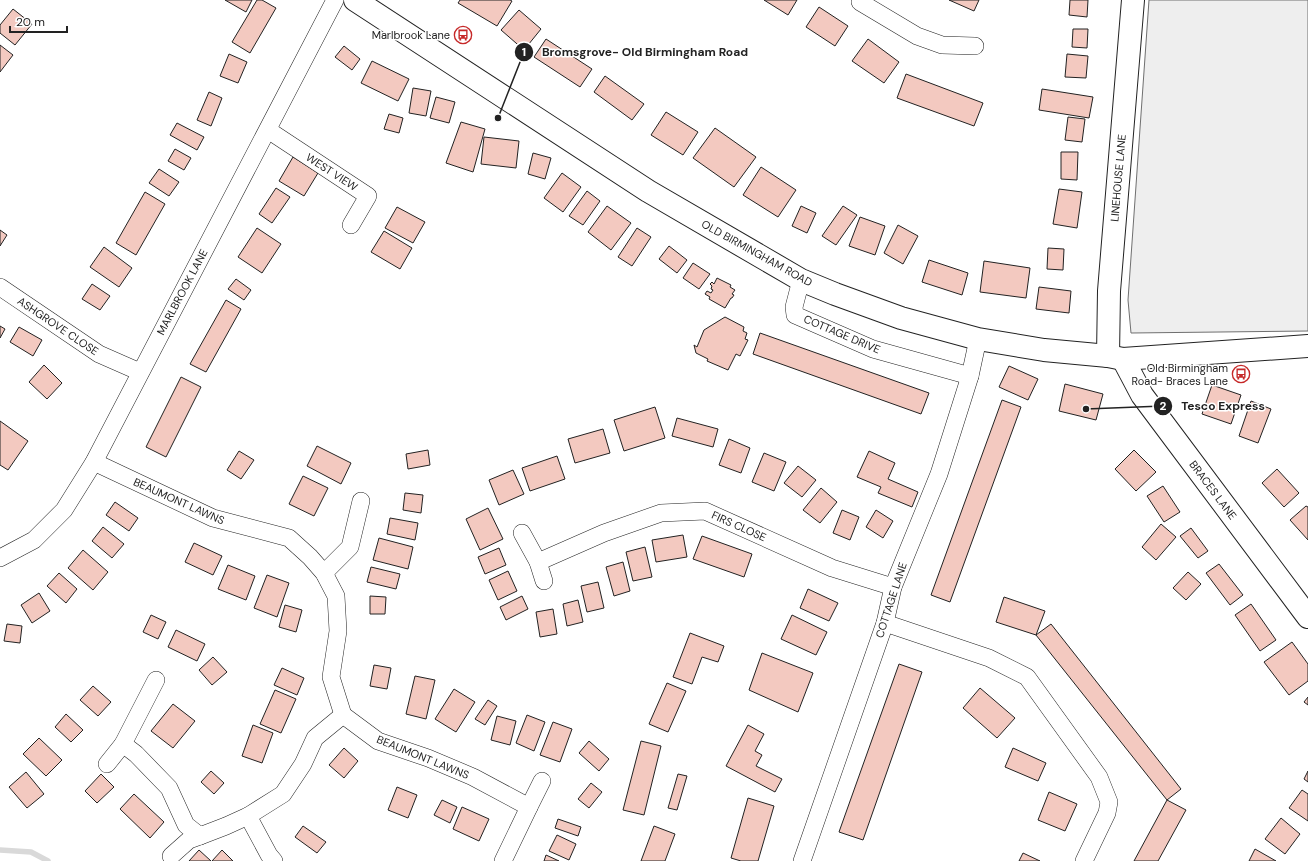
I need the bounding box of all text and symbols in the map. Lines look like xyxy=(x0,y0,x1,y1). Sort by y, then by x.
scale bar xyxy=(10,8,67,34)
text: 20 m xyxy=(16,14,45,30)
bus stop icon: Marlbrook Lane xyxy=(453,25,473,45)
place label: Marlbrook Lane xyxy=(372,28,450,42)
callout: Bromsgrove- Old Birmingham Road xyxy=(514,40,756,64)
text: 1 xyxy=(522,44,526,60)
text: Bromsgrove- Old Birmingham Road xyxy=(542,44,748,60)
street label: LINEHOUSE LANE xyxy=(1107,134,1129,222)
street label: WEST VIEW xyxy=(303,150,361,194)
street label: OLD BIRMINGHAM ROAD xyxy=(699,217,815,290)
street label: MARLBROOK LANE xyxy=(153,247,211,337)
street label: ASHGROVE CLOSE xyxy=(15,294,101,358)
street label: COTTAGE DRIVE xyxy=(801,312,883,356)
place label: Old Birmingham Road- Braces Lane xyxy=(1131,361,1228,388)
bus stop icon: Old Birmingham Road- Braces Lane xyxy=(1231,364,1251,384)
callout: Tesco Express xyxy=(1153,394,1273,418)
text: 2 xyxy=(1160,398,1167,414)
text: Tesco Express xyxy=(1181,398,1265,414)
street label: BRACES LANE xyxy=(1186,458,1240,522)
street label: BEAUMONT LAWNS xyxy=(131,475,227,527)
street label: FIRS CLOSE xyxy=(709,508,769,544)
street label: COTTAGE LANE xyxy=(872,560,910,640)
street label: BEAUMONT LAWNS xyxy=(375,732,471,782)

